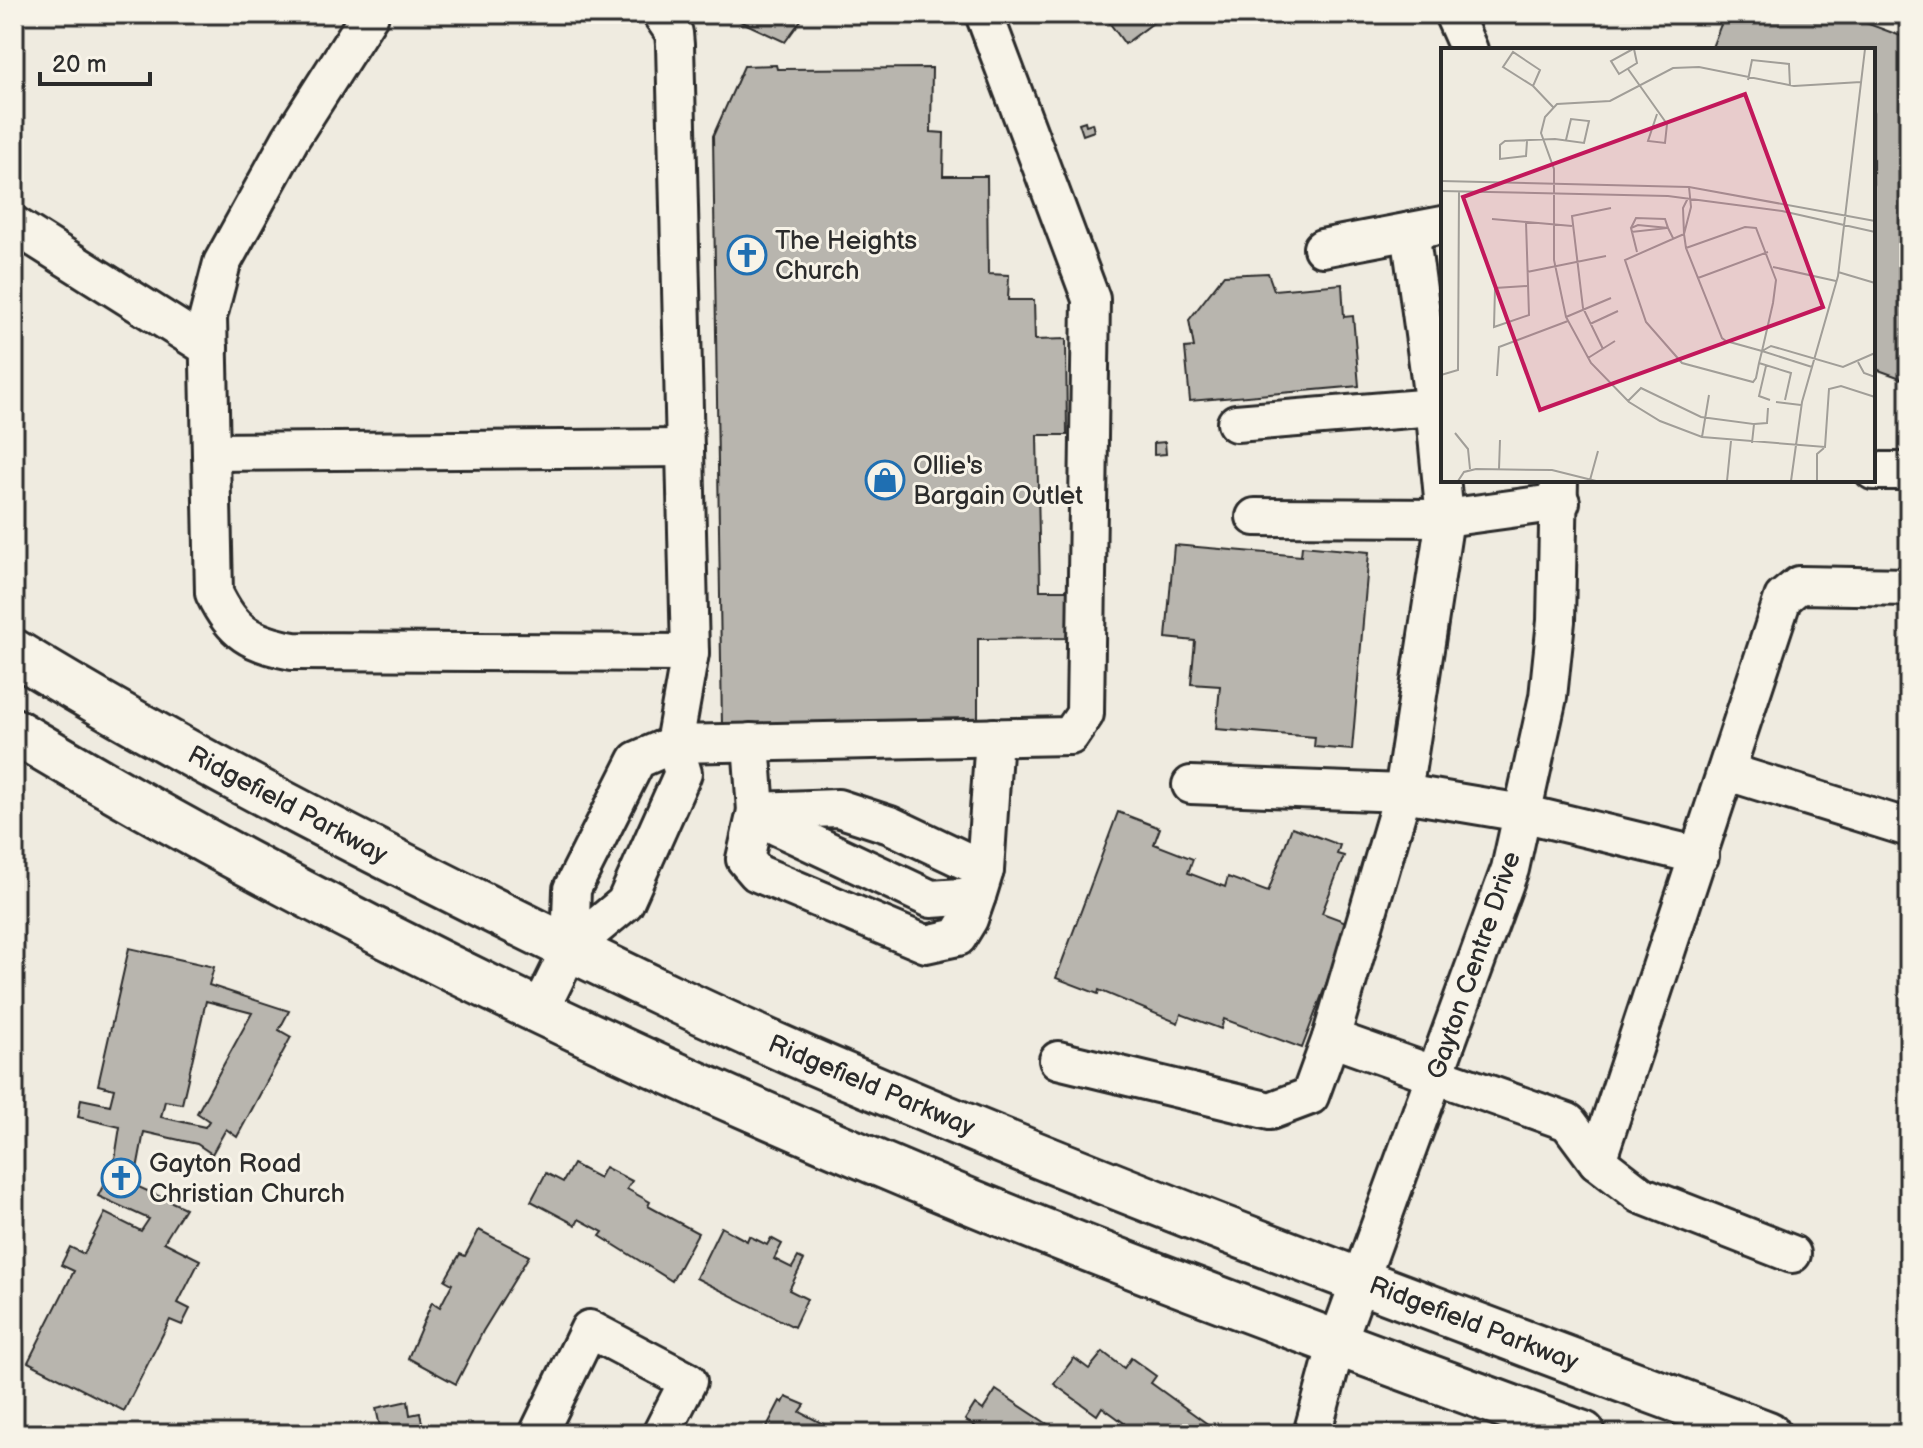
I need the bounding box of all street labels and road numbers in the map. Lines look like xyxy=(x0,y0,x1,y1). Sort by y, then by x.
street label: Ridgefield Parkway xyxy=(182,740,393,871)
street label: Gayton Centre Drive xyxy=(1421,848,1528,1083)
street label: Ridgefield Parkway xyxy=(763,1029,980,1144)
street label: Ridgefield Parkway xyxy=(1365,1270,1583,1379)

